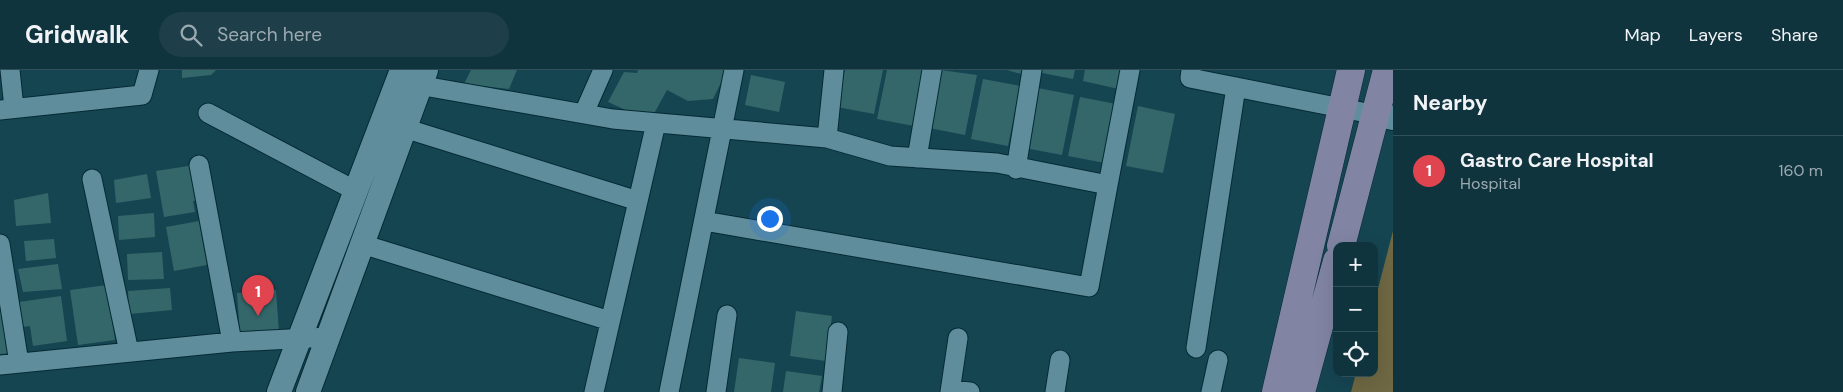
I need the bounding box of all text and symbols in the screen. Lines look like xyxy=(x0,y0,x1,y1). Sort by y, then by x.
search box xyxy=(159,12,509,57)
text: Gridwalk xyxy=(25,19,129,50)
icon: search xyxy=(177,21,205,49)
text: Search here xyxy=(217,22,322,47)
text: Map xyxy=(1625,23,1661,47)
text: Layers xyxy=(1689,23,1743,47)
text: Share xyxy=(1771,23,1818,47)
text: Nearby xyxy=(1413,89,1487,117)
text: Gastro Care Hospital xyxy=(1460,148,1654,173)
text: 1 xyxy=(1426,160,1432,181)
text: 160 m xyxy=(1779,160,1823,181)
text: Hospital xyxy=(1460,173,1521,194)
your location xyxy=(757,206,783,232)
map controls xyxy=(1333,242,1378,377)
button: + xyxy=(1333,242,1378,287)
pin: 1 xyxy=(242,275,274,316)
button: − xyxy=(1333,287,1378,332)
button: locate xyxy=(1333,332,1378,377)

